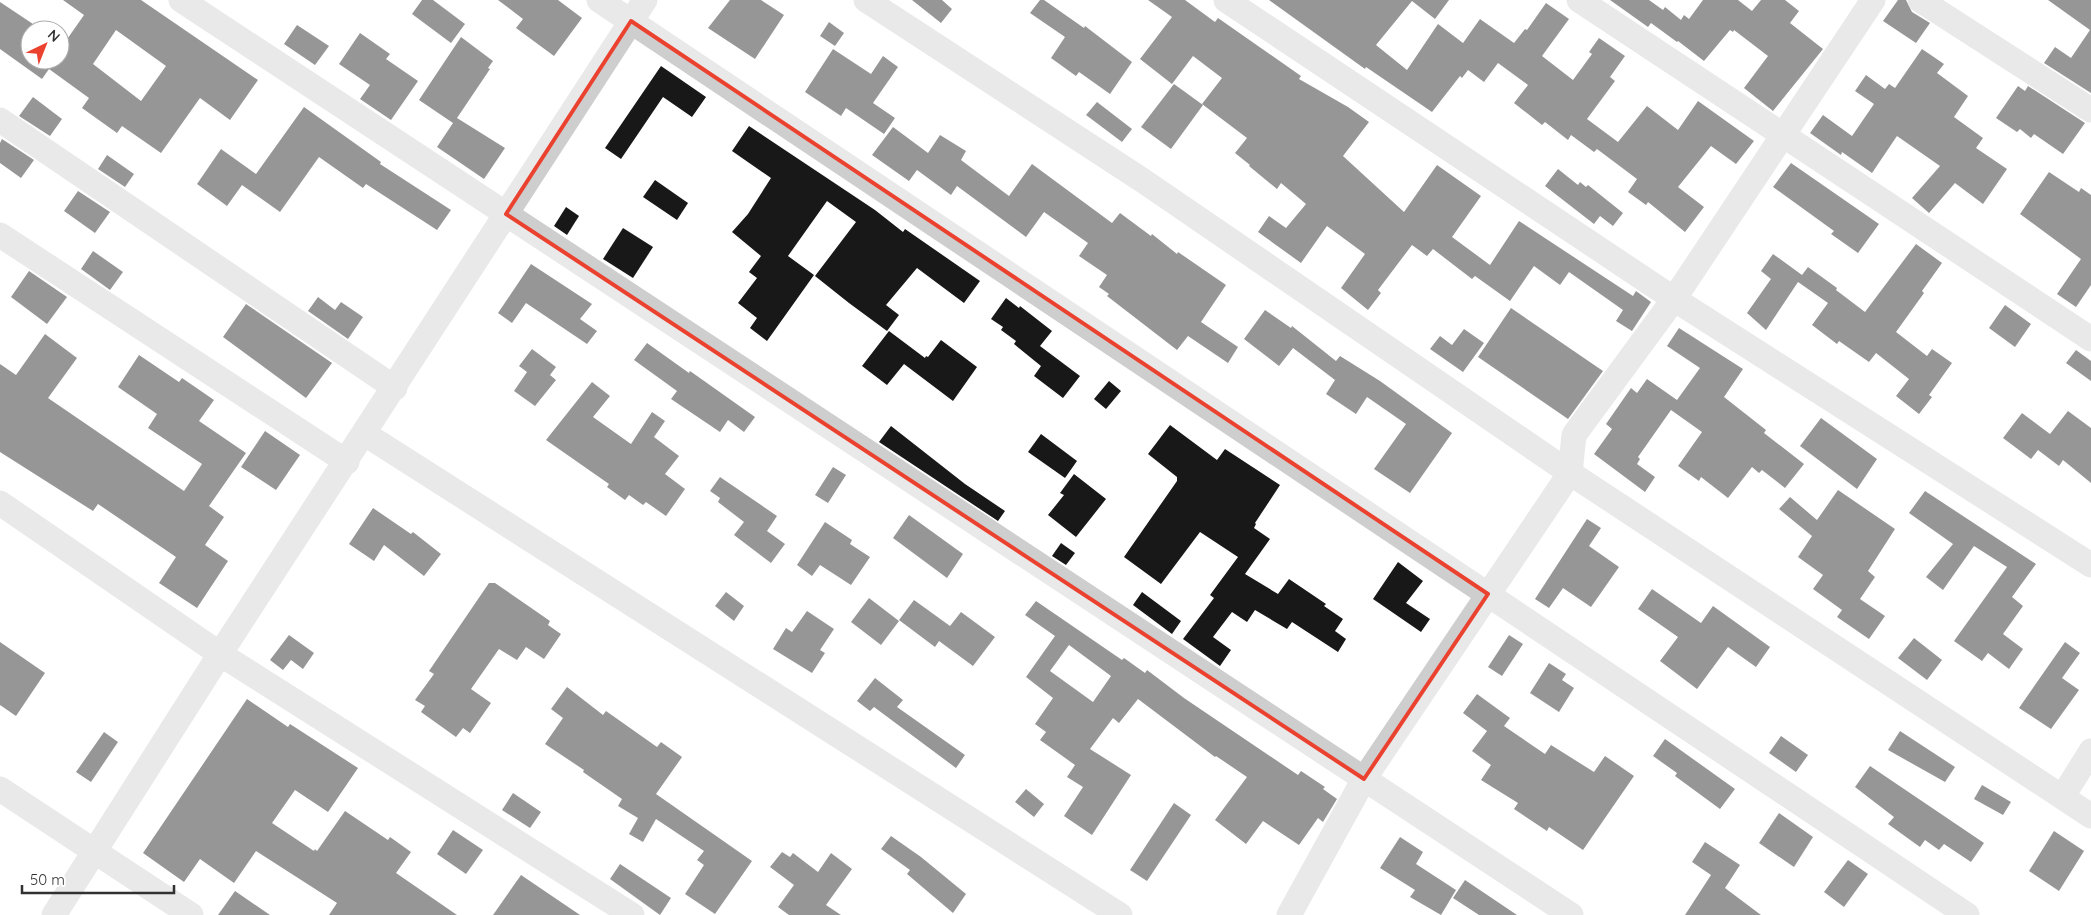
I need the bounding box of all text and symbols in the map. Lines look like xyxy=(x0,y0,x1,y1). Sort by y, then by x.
north arrow xyxy=(20,20,70,70)
text: N xyxy=(44,25,64,46)
scale bar xyxy=(22,862,175,894)
text: 50 m xyxy=(30,870,65,889)

